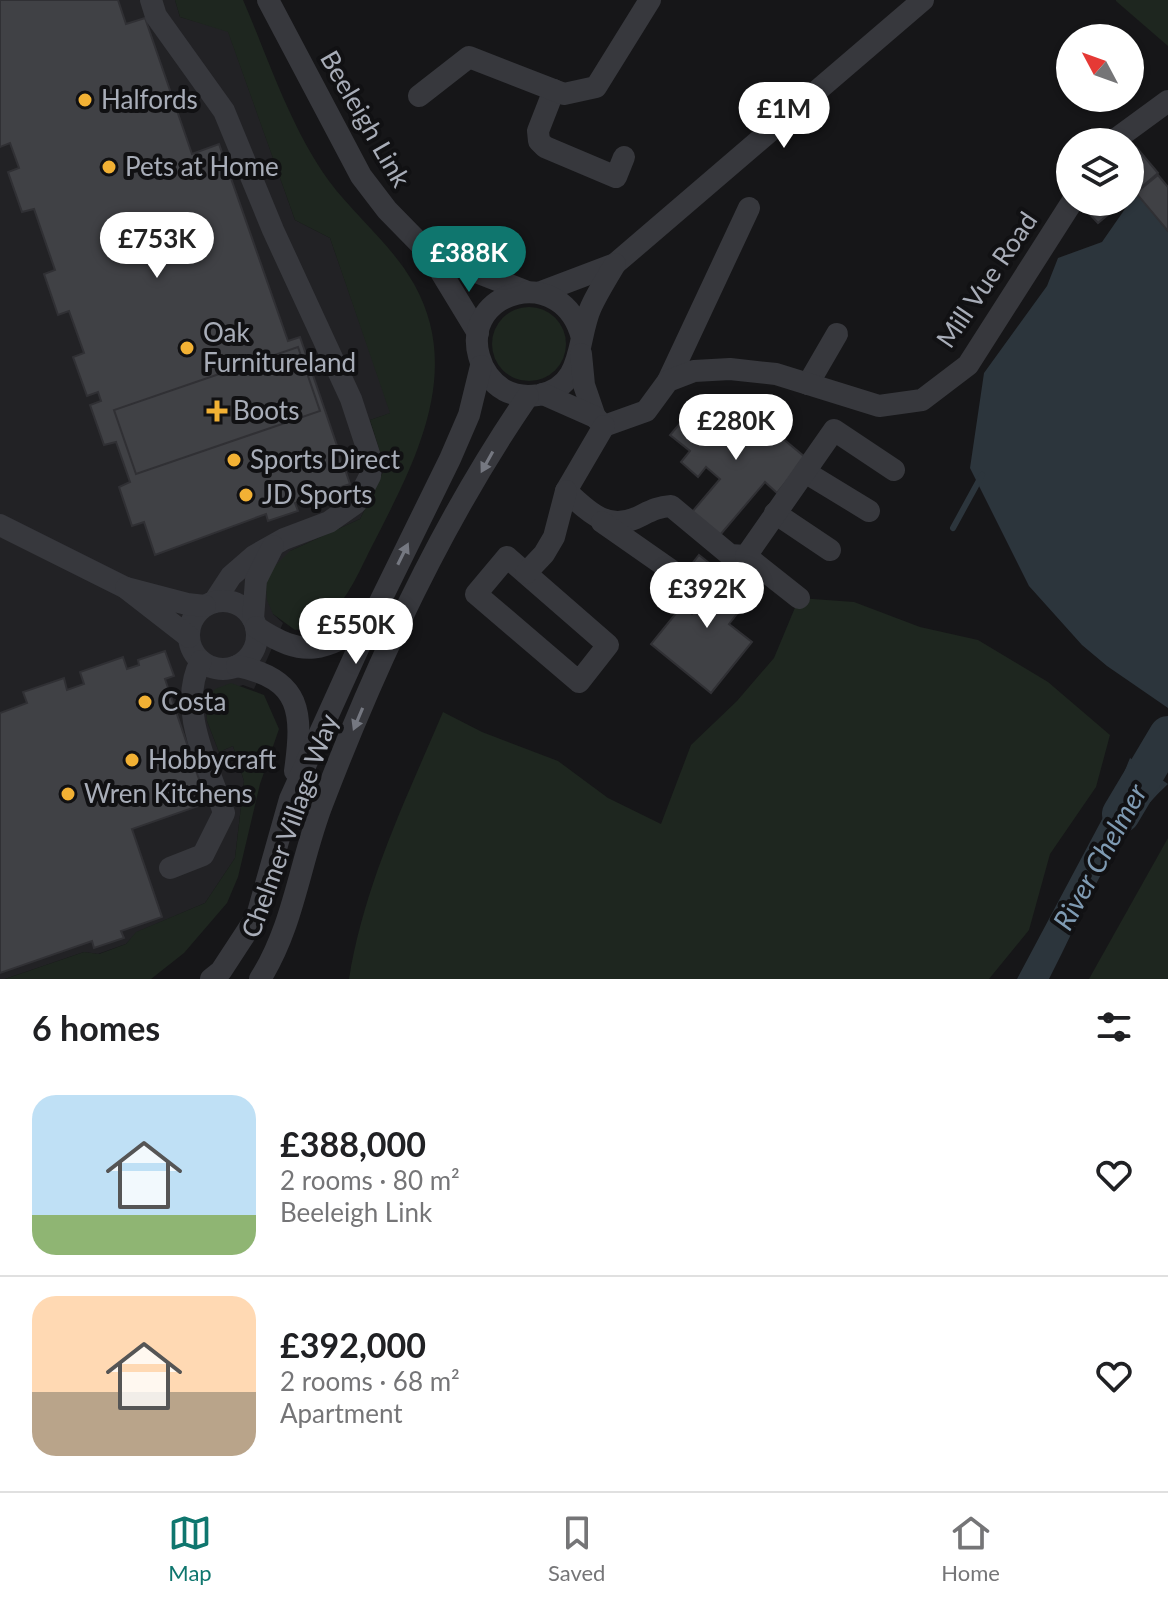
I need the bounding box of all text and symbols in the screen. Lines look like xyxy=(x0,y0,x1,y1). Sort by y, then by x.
north arrow xyxy=(1056,24,1144,112)
map controls xyxy=(1056,24,1144,216)
street label: Beeleigh Link xyxy=(314,45,418,193)
pin: £1M xyxy=(745,82,823,150)
place label: Halfords xyxy=(101,83,198,115)
marker: Halfords xyxy=(76,91,94,109)
text: £1M xyxy=(757,92,811,124)
button: layers xyxy=(1056,128,1144,216)
place label: Pets at Home xyxy=(125,150,279,182)
marker: Pets at Home xyxy=(100,158,118,176)
street label: Mill Vue Road xyxy=(929,205,1043,353)
pin: £753K xyxy=(101,212,213,280)
text: £753K xyxy=(118,222,196,254)
pin: £388K xyxy=(413,226,525,294)
text: £388K xyxy=(430,236,508,268)
place label: Oak Furnitureland xyxy=(203,316,356,378)
marker: Oak Furnitureland xyxy=(178,339,196,357)
place label: Boots xyxy=(233,394,299,426)
pin: £280K xyxy=(680,394,792,462)
marker: Boots xyxy=(208,402,226,420)
text: £280K xyxy=(697,404,775,436)
place label: Sports Direct xyxy=(250,443,401,475)
marker: Sports Direct xyxy=(225,451,243,469)
one-way arrow xyxy=(480,451,494,473)
place label: JD Sports xyxy=(262,478,373,510)
marker: JD Sports xyxy=(237,486,255,504)
one-way arrow xyxy=(396,542,410,565)
pin: £392K xyxy=(651,562,763,630)
text: £392K xyxy=(668,572,746,604)
pin: £550K xyxy=(300,598,412,666)
text: £550K xyxy=(317,608,395,640)
place label: Costa xyxy=(161,685,226,717)
marker: Costa xyxy=(136,693,154,711)
one-way arrow xyxy=(352,708,365,731)
street label: Chelmer Village Way xyxy=(234,709,345,942)
place label: Hobbycraft xyxy=(148,743,276,775)
marker: Hobbycraft xyxy=(123,751,141,769)
place label: Wren Kitchens xyxy=(84,777,253,809)
water label: River Chelmer xyxy=(1045,777,1153,935)
marker: Wren Kitchens xyxy=(59,785,77,803)
icon: filters xyxy=(1092,1005,1136,1049)
text: 6 homes xyxy=(32,1007,160,1048)
text: £388,000 xyxy=(280,1123,426,1164)
icon: home xyxy=(96,1127,192,1223)
icon: heart xyxy=(1092,1153,1136,1197)
text: 2 rooms · 80 m² xyxy=(280,1164,460,1196)
text: Beeleigh Link xyxy=(280,1196,432,1228)
text: £392,000 xyxy=(280,1324,426,1365)
icon: home xyxy=(96,1328,192,1424)
icon: heart xyxy=(1092,1354,1136,1398)
text: 2 rooms · 68 m² xyxy=(280,1365,460,1397)
text: Apartment xyxy=(280,1397,403,1429)
tab: Map xyxy=(168,1511,212,1586)
tab: Saved xyxy=(548,1511,605,1586)
tab: Home xyxy=(941,1511,1000,1586)

